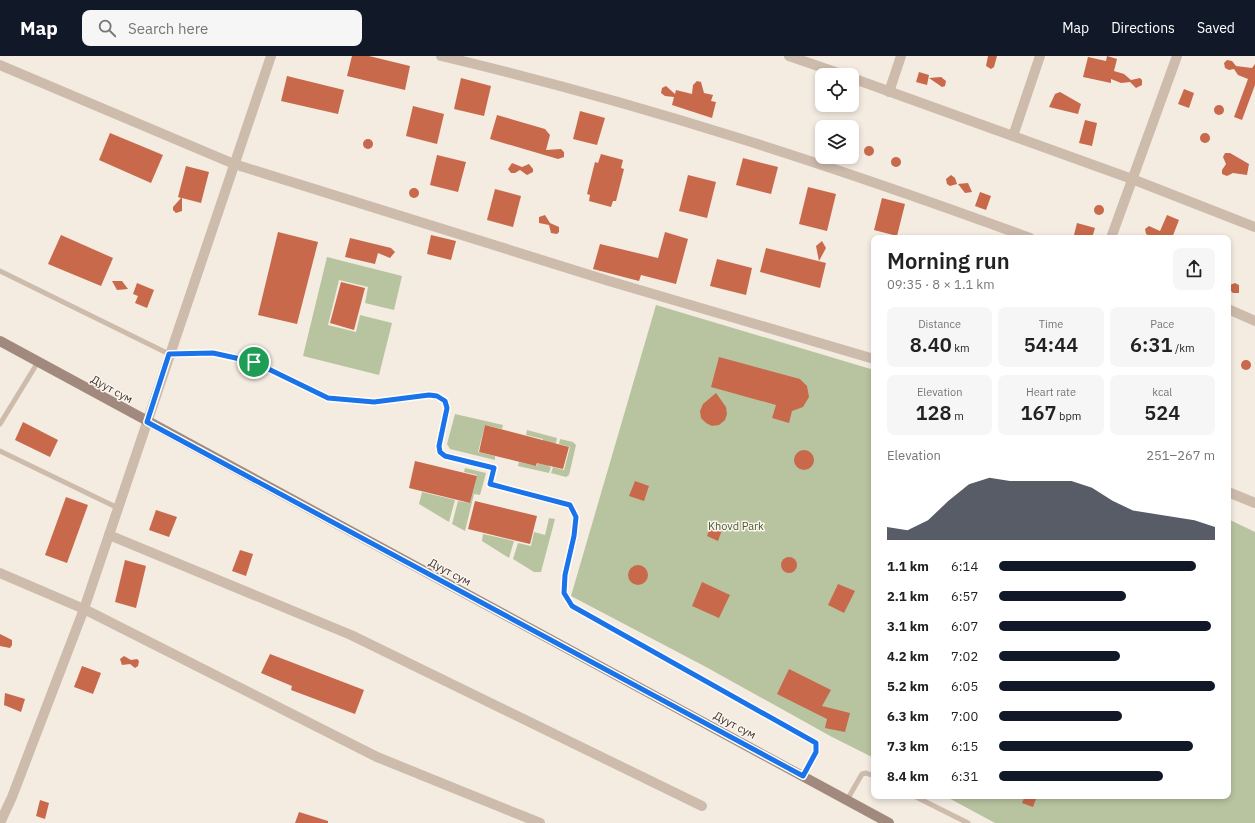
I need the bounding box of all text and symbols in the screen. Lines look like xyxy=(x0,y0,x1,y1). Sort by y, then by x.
search box xyxy=(82,10,362,46)
text: Map xyxy=(20,16,58,40)
icon: search xyxy=(96,17,118,39)
text: Search here xyxy=(128,19,208,38)
text: Map xyxy=(1062,19,1089,37)
text: Directions xyxy=(1111,19,1175,37)
text: Saved xyxy=(1197,19,1235,37)
map controls xyxy=(815,68,859,164)
button: locate xyxy=(815,68,859,112)
button: layers xyxy=(815,120,859,164)
text: Morning run xyxy=(887,246,1010,275)
button: share xyxy=(1173,248,1215,290)
text: 09:35 · 8 × 1.1 km xyxy=(887,276,995,293)
text: Distance xyxy=(918,317,961,331)
text: Time xyxy=(1039,317,1063,331)
text: Pace xyxy=(1150,317,1174,331)
text: 8.40 xyxy=(910,331,952,358)
text: 54:44 xyxy=(1024,331,1078,358)
text: 6:31 xyxy=(1130,331,1172,358)
text: km xyxy=(952,341,970,355)
text: /km xyxy=(1172,341,1195,355)
pin xyxy=(237,345,271,379)
icon: arrive xyxy=(243,351,265,373)
street label: Дуут сум xyxy=(89,372,135,406)
text: Elevation xyxy=(917,385,962,399)
text: Heart rate xyxy=(1026,385,1076,399)
text: kcal xyxy=(1152,385,1172,399)
text: 128 xyxy=(916,399,952,426)
text: 167 xyxy=(1021,399,1057,426)
text: 524 xyxy=(1144,399,1180,426)
text: m xyxy=(952,409,964,423)
text: bpm xyxy=(1057,409,1081,423)
text: Elevation xyxy=(887,447,941,464)
text: 251–267 m xyxy=(1146,447,1215,464)
park label: Khovd Park xyxy=(708,519,764,533)
street label: Дуут сум xyxy=(427,555,473,589)
text: 1.1 km xyxy=(887,558,929,575)
text: 6:14 xyxy=(951,558,978,575)
text: 2.1 km xyxy=(887,588,929,605)
text: 6:57 xyxy=(951,588,978,605)
text: 3.1 km xyxy=(887,618,929,635)
text: 6:07 xyxy=(951,618,978,635)
text: 4.2 km xyxy=(887,648,929,665)
text: 7:02 xyxy=(951,648,978,665)
text: 5.2 km xyxy=(887,678,929,695)
text: 6:05 xyxy=(951,678,978,695)
street label: Дуут сум xyxy=(712,708,758,742)
text: 6.3 km xyxy=(887,708,929,725)
text: 7:00 xyxy=(951,708,978,725)
text: 7.3 km xyxy=(887,738,929,755)
text: 6:15 xyxy=(951,738,978,755)
text: 8.4 km xyxy=(887,768,929,785)
text: 6:31 xyxy=(951,768,978,785)

